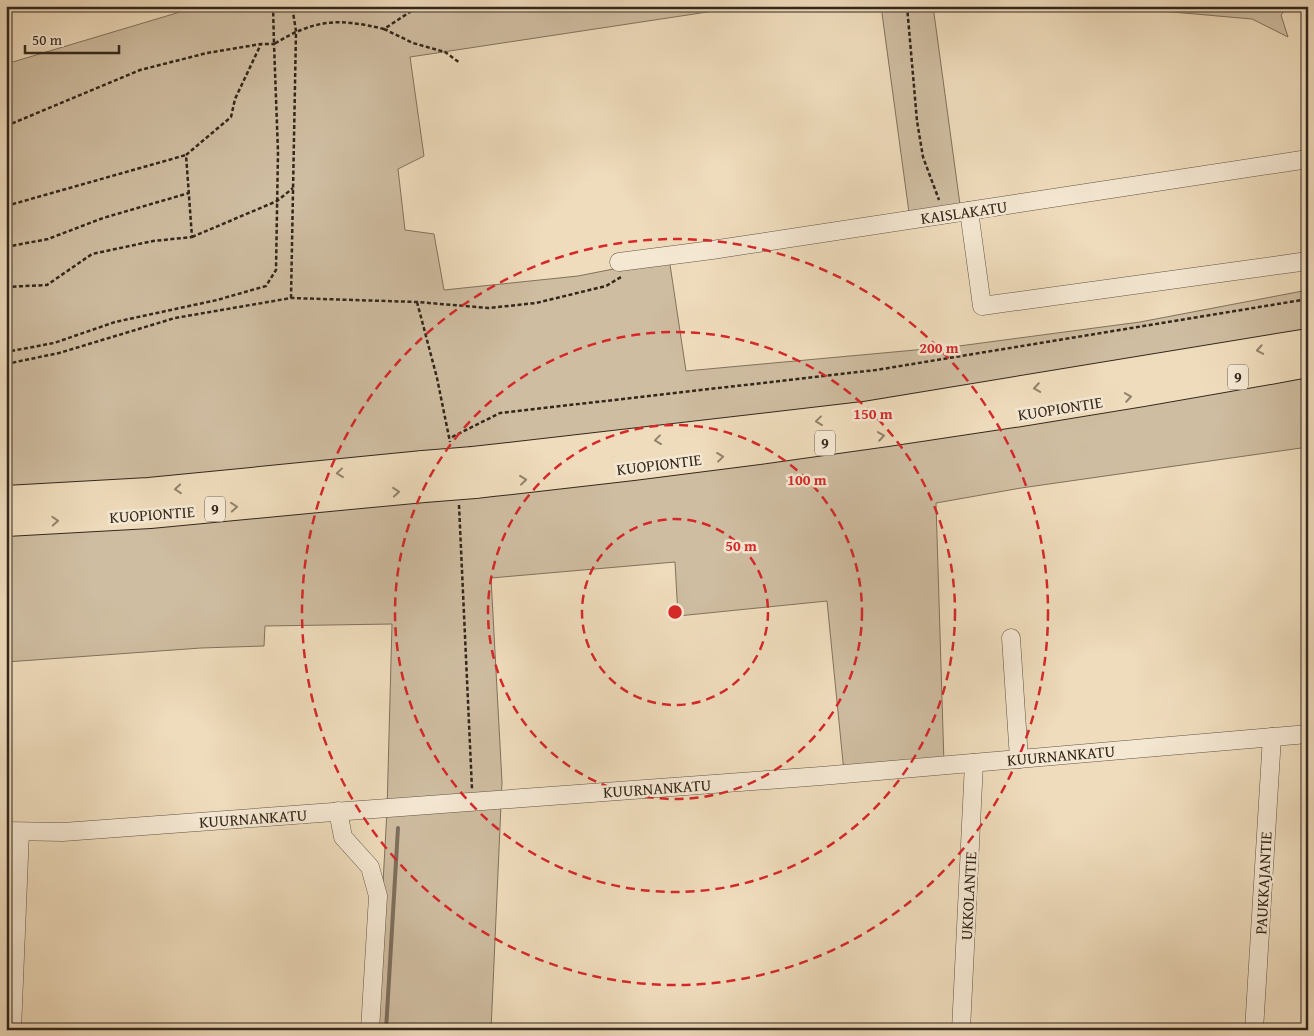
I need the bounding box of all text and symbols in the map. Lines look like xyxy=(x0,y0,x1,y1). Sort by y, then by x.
scale bar xyxy=(25,22,119,54)
text: 50 m xyxy=(32,29,63,50)
street label: KAISLAKATU xyxy=(919,194,1009,230)
text: 200 m xyxy=(919,337,959,358)
one-way arrow xyxy=(1255,344,1263,355)
road number: 9 xyxy=(1228,364,1248,390)
one-way arrow xyxy=(1033,382,1041,393)
street label: KUOPIONTIE xyxy=(1016,389,1104,427)
one-way arrow xyxy=(1123,392,1132,402)
text: 150 m xyxy=(853,403,893,424)
one-way arrow xyxy=(815,415,823,426)
road number: 9 xyxy=(815,430,835,456)
one-way arrow xyxy=(876,431,885,441)
one-way arrow xyxy=(653,435,662,445)
street label: KUOPIONTIE xyxy=(615,447,703,481)
one-way arrow xyxy=(716,452,724,463)
one-way arrow xyxy=(335,467,343,478)
text: 100 m xyxy=(787,469,827,490)
one-way arrow xyxy=(520,475,528,486)
one-way arrow xyxy=(174,483,182,494)
one-way arrow xyxy=(392,486,400,497)
road number: 9 xyxy=(205,496,225,522)
street label: KUOPIONTIE xyxy=(109,499,195,529)
one-way arrow xyxy=(231,502,239,513)
one-way arrow xyxy=(51,515,59,526)
text: 50 m xyxy=(725,535,757,556)
centre of rings xyxy=(666,603,684,621)
street label: KUURNANKATU xyxy=(1006,738,1116,772)
street label: KUURNANKATU xyxy=(602,772,712,804)
street label: KUURNANKATU xyxy=(198,802,308,834)
street label: PAUKKAJANTIE xyxy=(1248,831,1278,935)
street label: UKKOLANTIE xyxy=(954,851,982,941)

